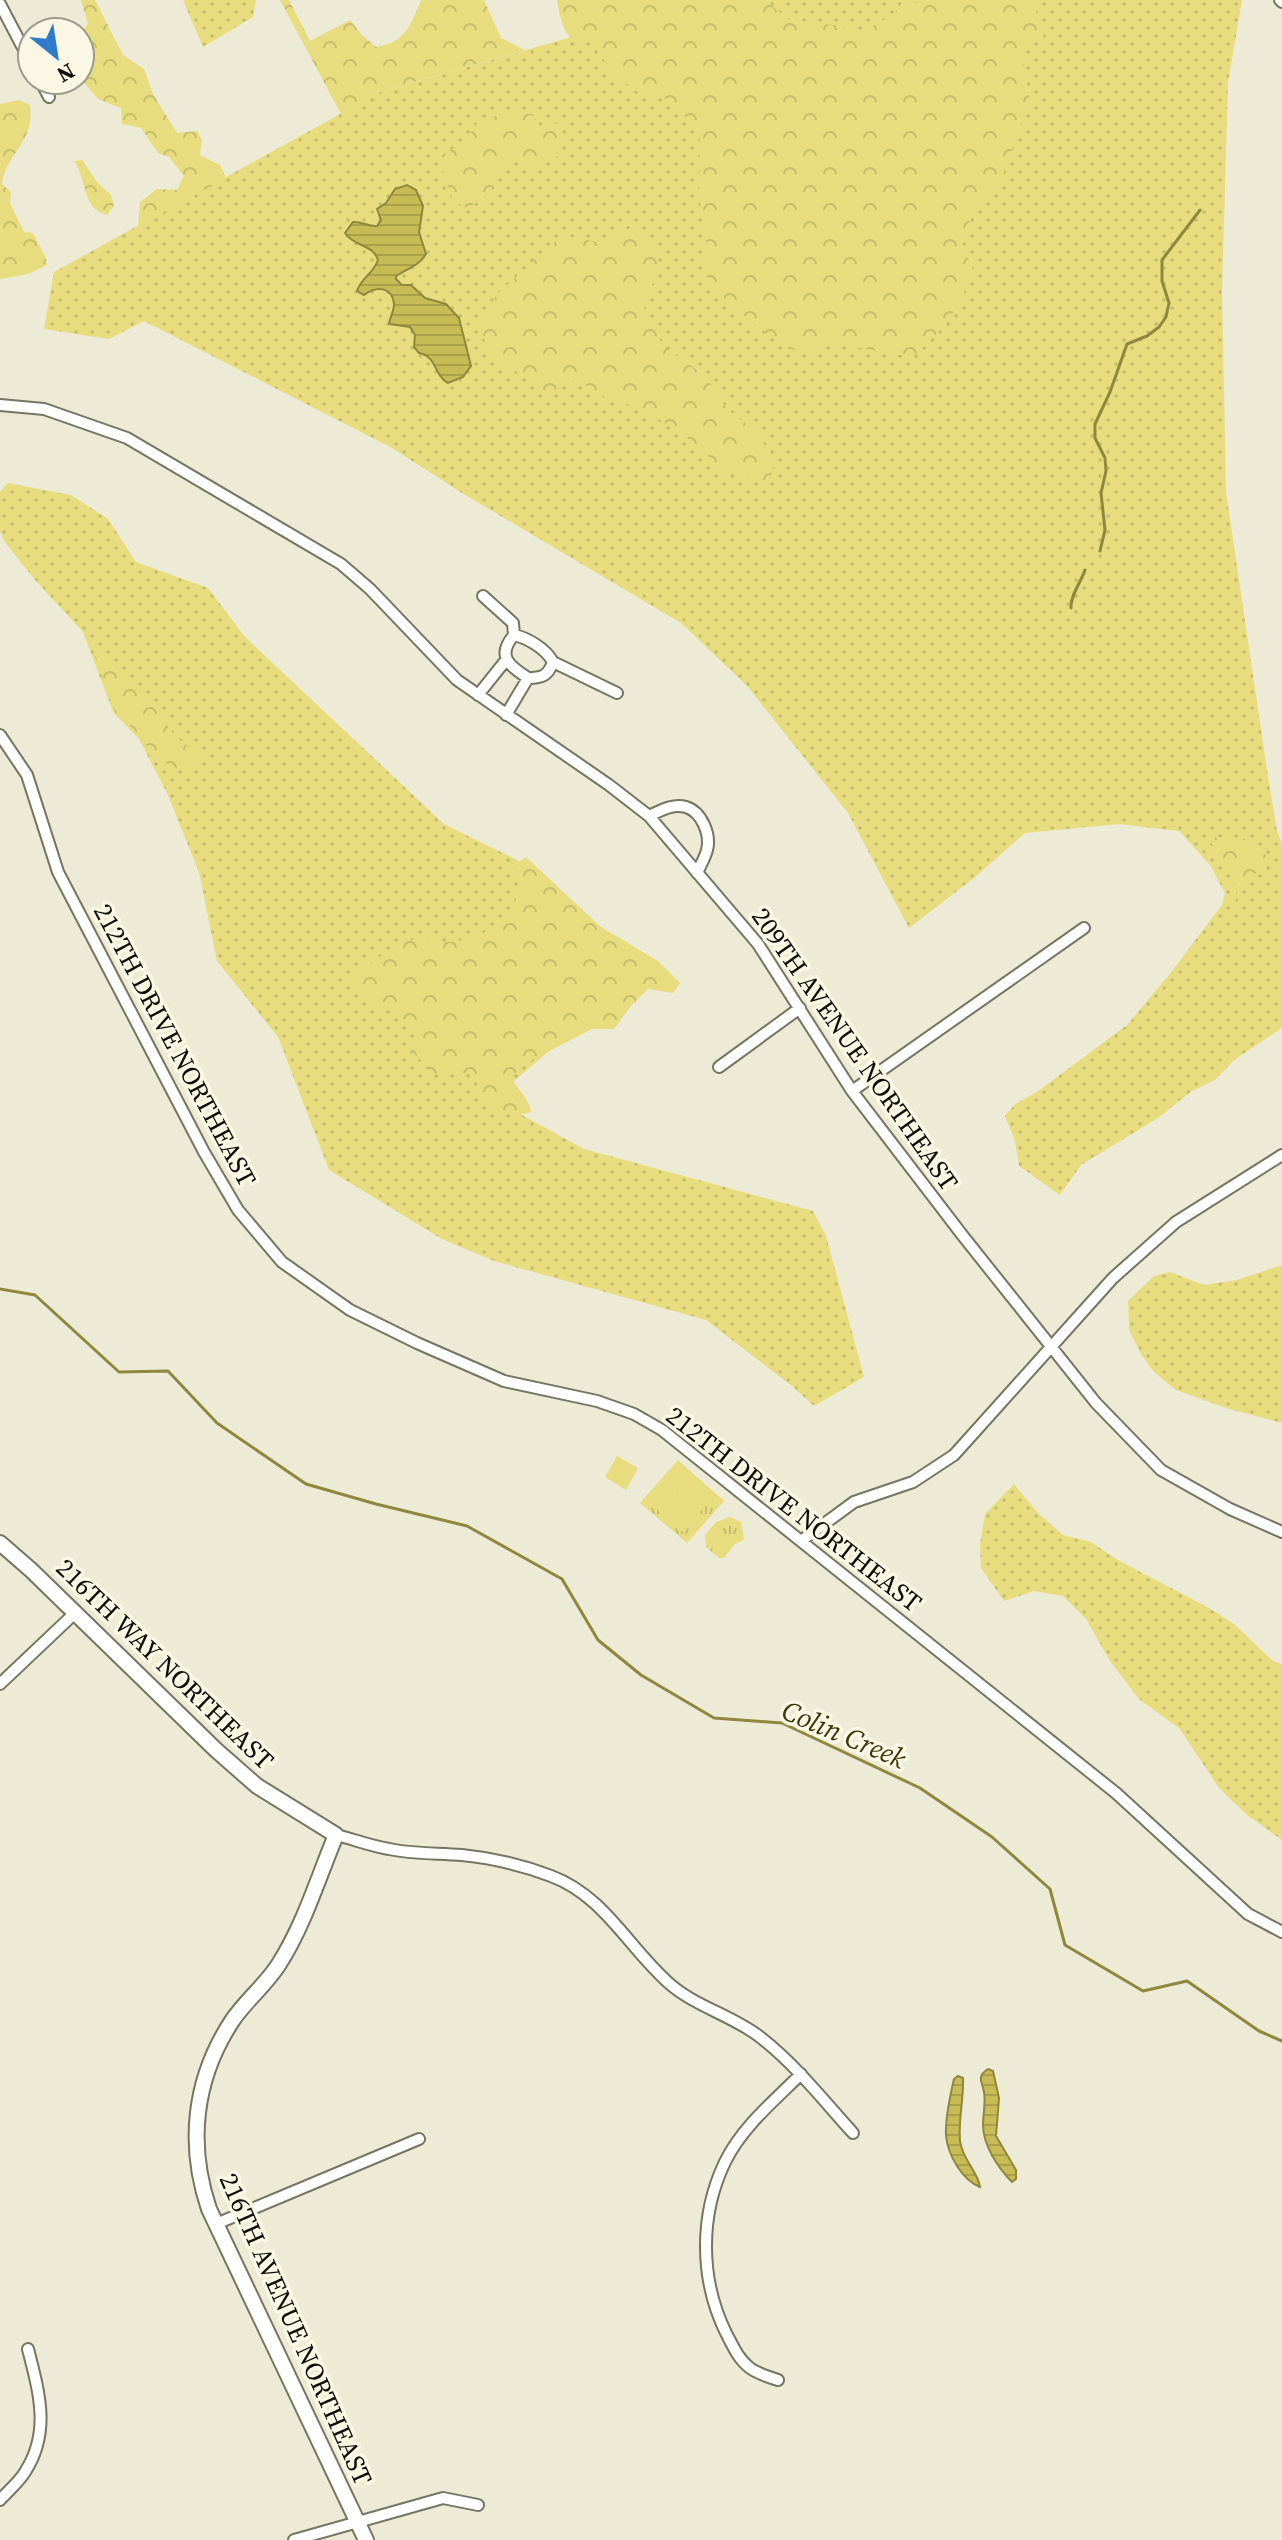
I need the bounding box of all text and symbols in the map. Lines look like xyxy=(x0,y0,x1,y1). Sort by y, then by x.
north arrow xyxy=(16,16,96,96)
text: N xyxy=(52,56,80,90)
street label: 212TH DRIVE NORTHEAST xyxy=(85,897,265,1193)
street label: 209TH AVENUE NORTHEAST xyxy=(743,900,967,1198)
street label: 212TH DRIVE NORTHEAST xyxy=(659,1398,929,1620)
street label: 216TH WAY NORTHEAST xyxy=(48,1550,282,1778)
water label: Colin Creek xyxy=(776,1691,913,1777)
street label: 216TH AVENUE NORTHEAST xyxy=(211,2167,381,2491)

